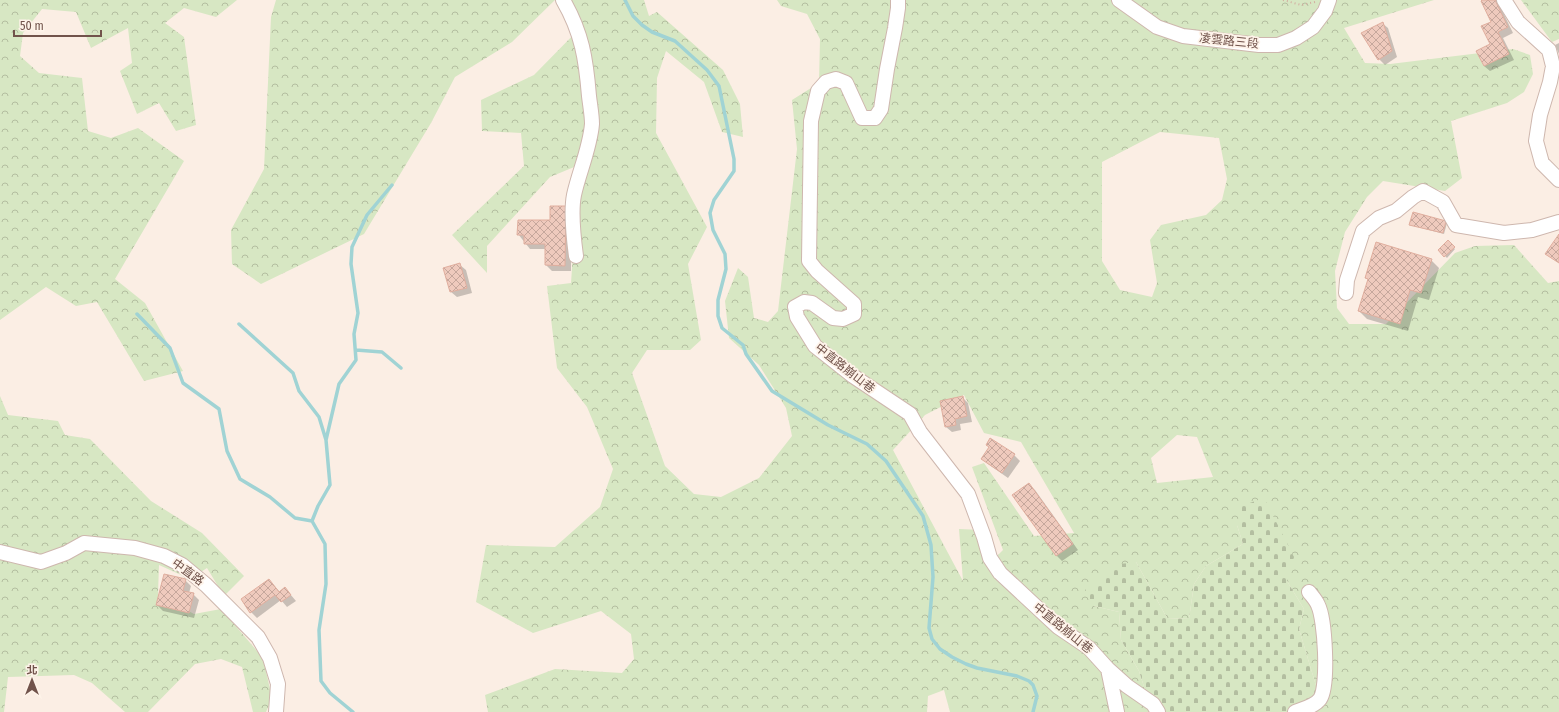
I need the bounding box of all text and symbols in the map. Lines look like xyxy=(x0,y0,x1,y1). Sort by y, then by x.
scale bar xyxy=(14,12,101,38)
text: 50 m xyxy=(20,19,44,33)
street label: 凌雲路三段 xyxy=(1198,31,1260,51)
street label: 中直路崩山巷 xyxy=(812,340,878,396)
street label: 中直路 xyxy=(169,556,207,588)
street label: 中直路崩山巷 xyxy=(1031,600,1095,656)
north arrow xyxy=(12,660,52,700)
text: 北 xyxy=(27,664,38,677)

